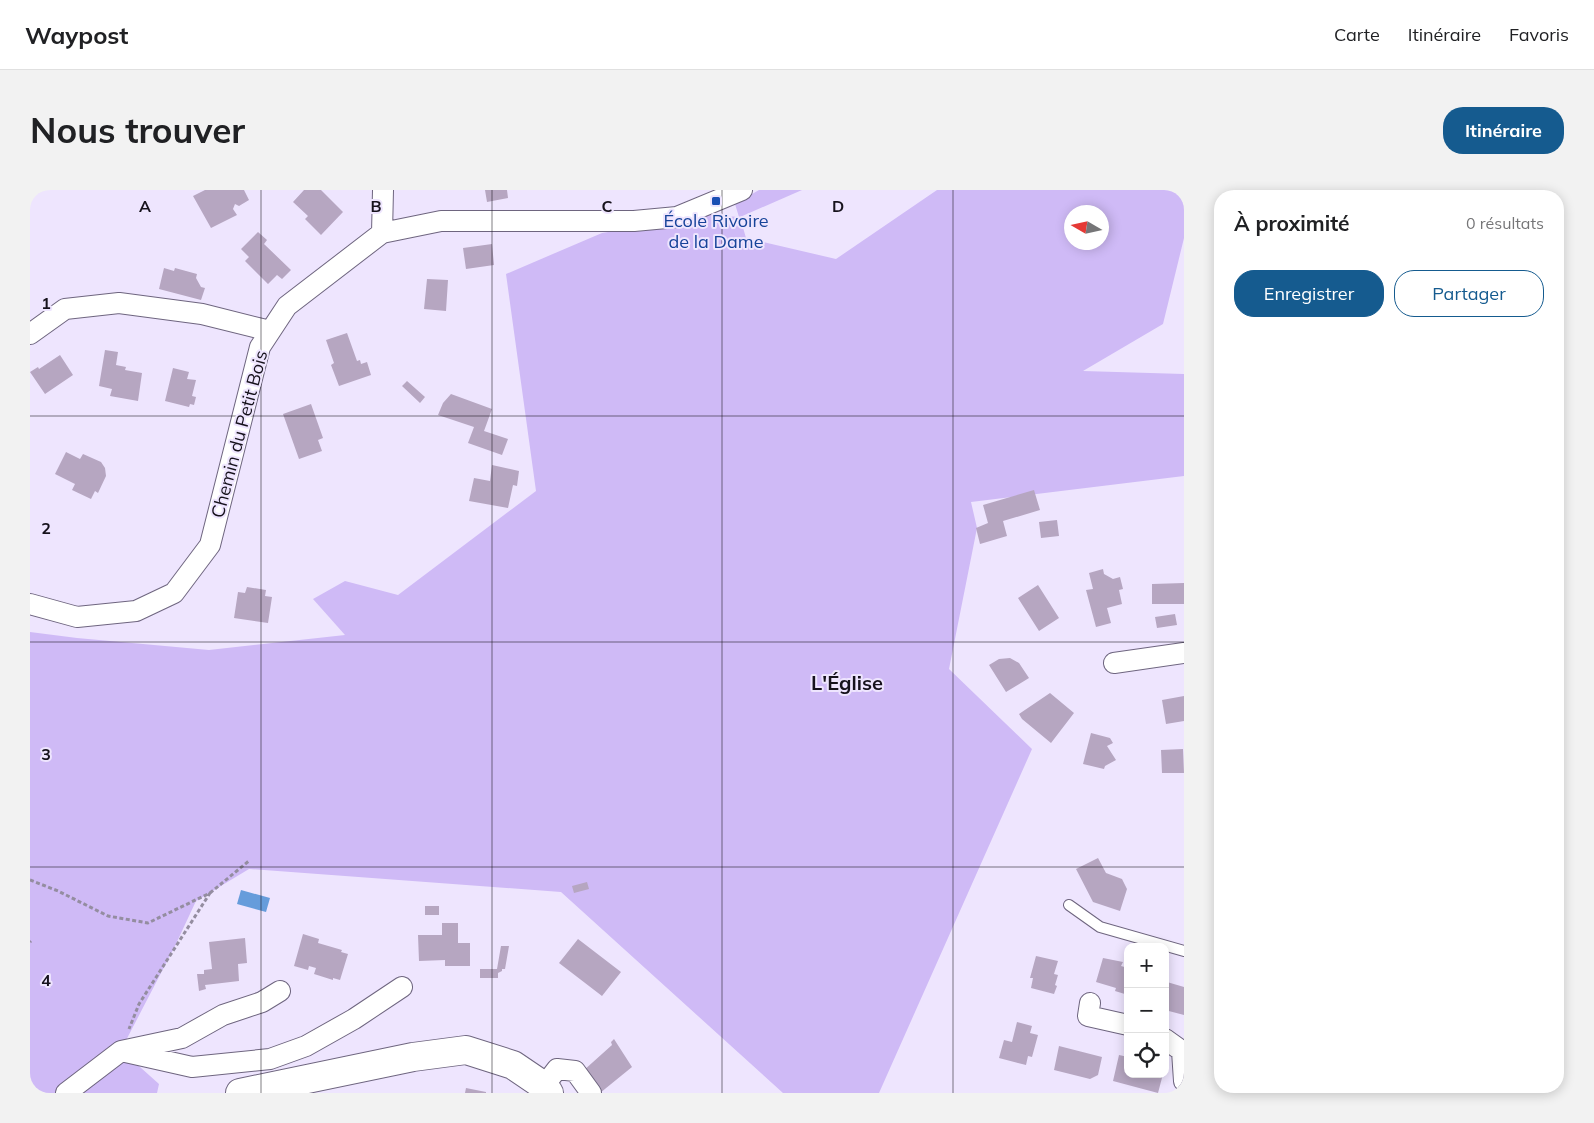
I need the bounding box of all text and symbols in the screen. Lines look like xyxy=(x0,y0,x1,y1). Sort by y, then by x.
text: Waypost xyxy=(25,20,128,50)
text: Carte xyxy=(1334,23,1380,46)
text: Itinéraire xyxy=(1408,23,1481,46)
text: Favoris xyxy=(1509,23,1569,46)
button: Itinéraire xyxy=(1443,107,1564,154)
text: Nous trouver xyxy=(30,108,245,152)
marker: École Rivoire de la Dame xyxy=(710,195,722,207)
text: A xyxy=(139,196,151,216)
text: B xyxy=(370,196,382,216)
text: C xyxy=(602,196,613,216)
text: D xyxy=(832,196,844,216)
north arrow xyxy=(1064,205,1109,250)
place label: École Rivoire de la Dame xyxy=(663,209,769,253)
text: À proximité xyxy=(1234,210,1350,236)
text: 0 résultats xyxy=(1466,213,1544,233)
button: Enregistrer xyxy=(1234,270,1384,317)
button: Partager xyxy=(1394,270,1544,317)
text: 1 xyxy=(41,293,51,313)
street label: Chemin du Petit Bois xyxy=(206,348,272,520)
text: 2 xyxy=(41,518,51,538)
district label: L'Église xyxy=(811,670,883,695)
text: 3 xyxy=(41,744,51,764)
map controls xyxy=(1124,943,1169,1078)
button: + xyxy=(1124,943,1169,988)
text: 4 xyxy=(41,970,51,990)
button: − xyxy=(1124,988,1169,1033)
button: locate xyxy=(1124,1033,1169,1078)

